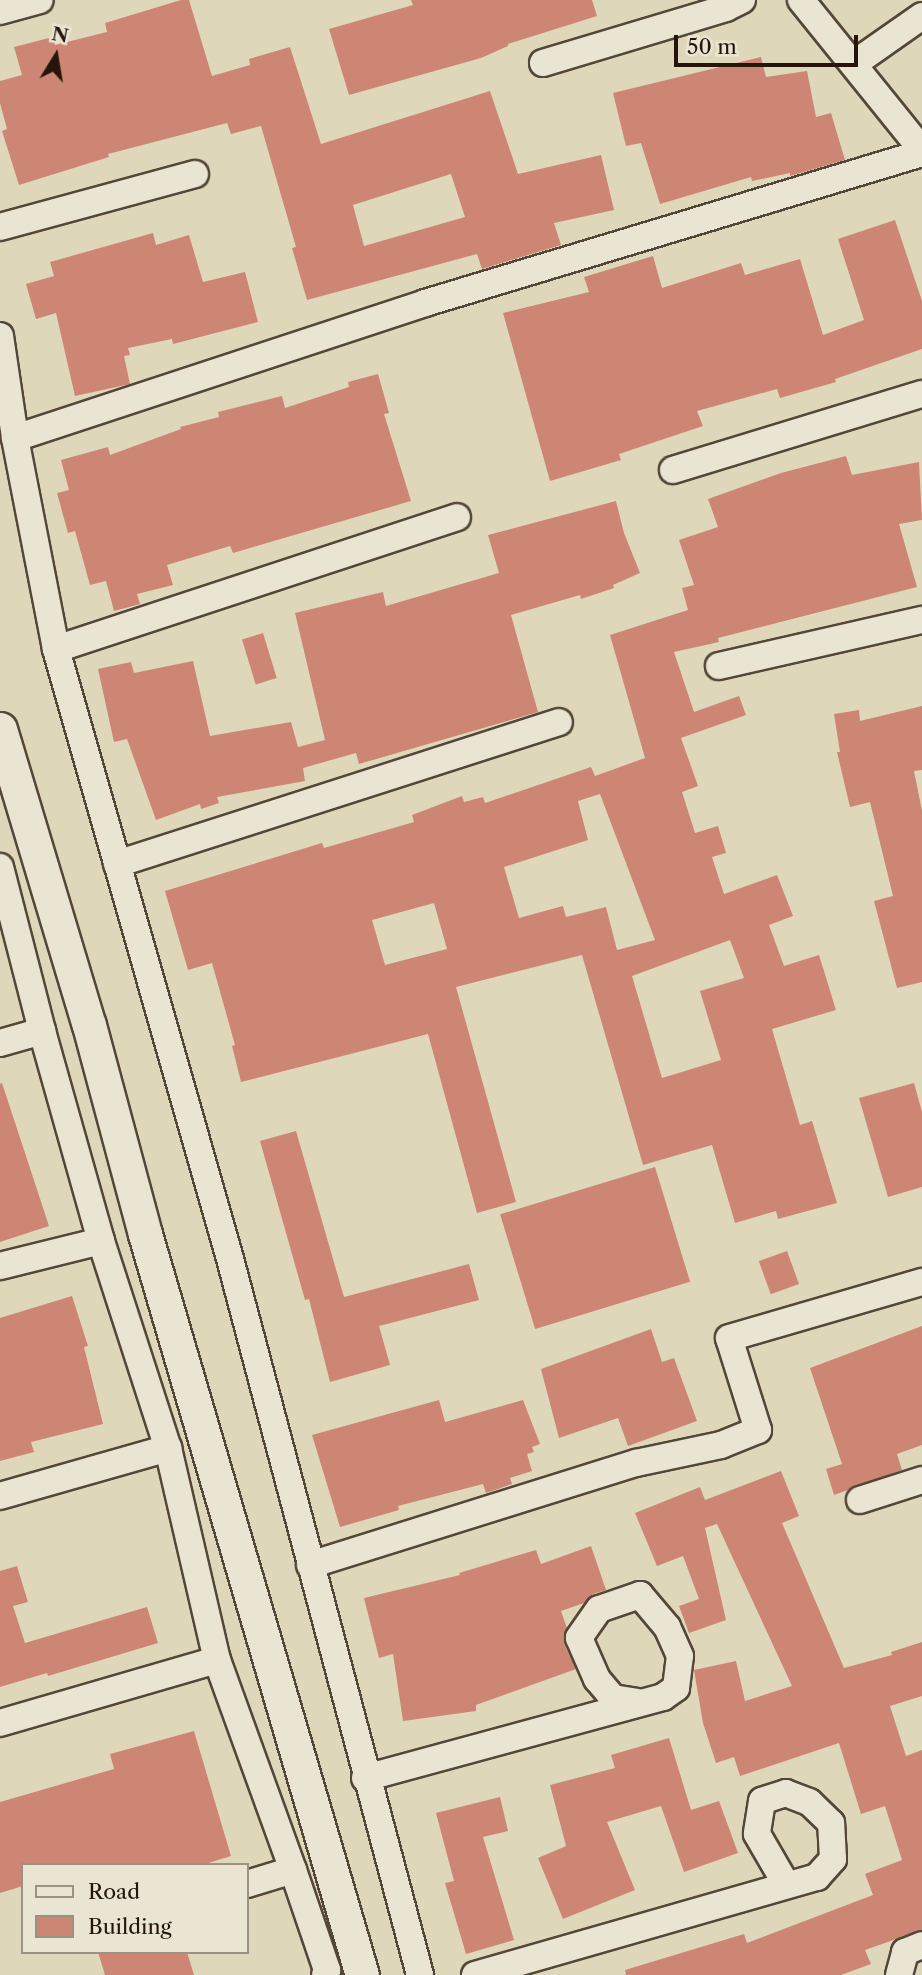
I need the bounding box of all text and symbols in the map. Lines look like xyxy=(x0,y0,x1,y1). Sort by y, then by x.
north arrow xyxy=(21,21,91,91)
scale bar xyxy=(677,21,861,65)
text: N xyxy=(50,22,70,48)
text: 50 m xyxy=(687,34,737,59)
legend xyxy=(21,1863,248,1954)
text: Road xyxy=(88,1879,140,1904)
text: Building xyxy=(88,1914,172,1939)

